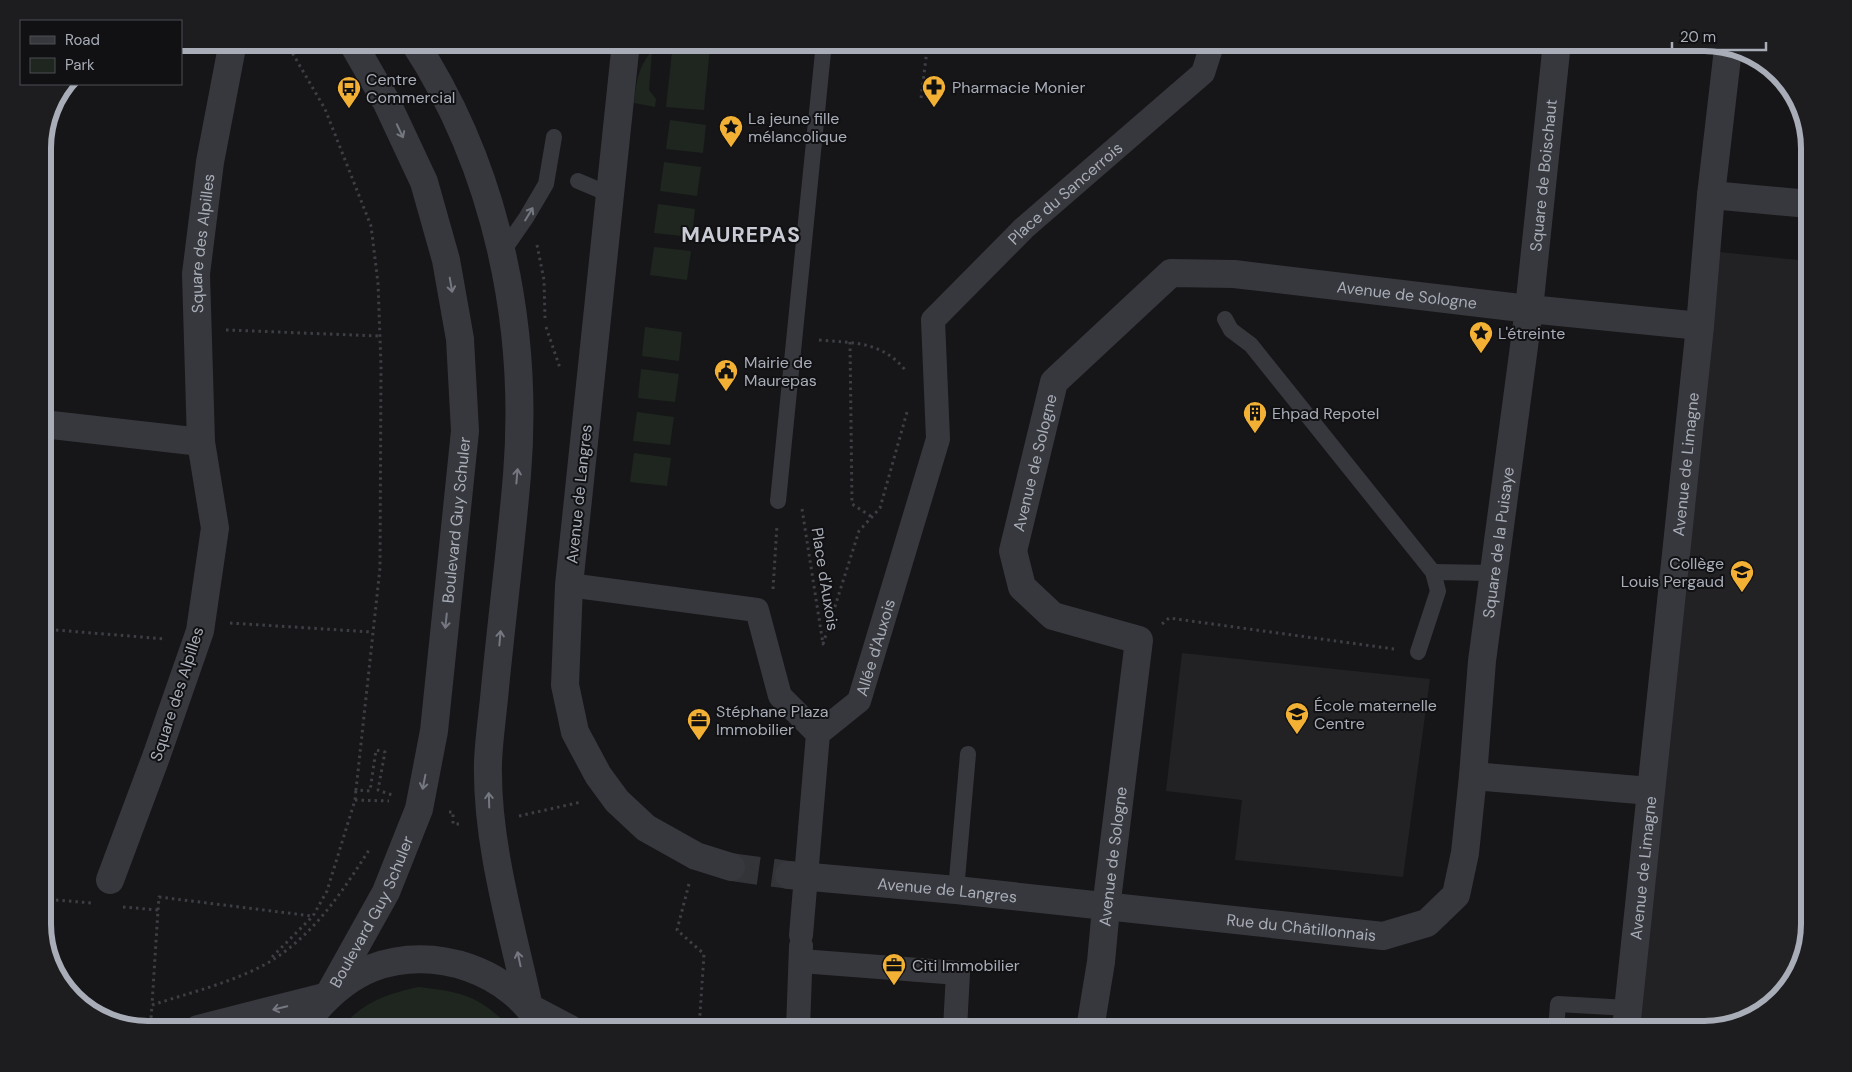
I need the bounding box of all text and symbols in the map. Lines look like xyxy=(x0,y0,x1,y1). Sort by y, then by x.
legend xyxy=(20,20,182,85)
scale bar xyxy=(1672,20,1766,52)
text: 20 m xyxy=(1680,27,1716,47)
text: Road xyxy=(65,30,100,50)
text: Park xyxy=(65,55,95,75)
place label: Centre Commercial xyxy=(366,69,455,108)
pharmacy icon: Pharmacie Monier xyxy=(921,74,947,108)
bus stop icon: Centre Commercial xyxy=(336,75,362,109)
place label: Pharmacie Monier xyxy=(952,77,1085,98)
street label: Square de Boischaut xyxy=(1525,98,1561,252)
place label: La jeune fille mélancolique xyxy=(748,108,847,147)
place icon: La jeune fille mélancolique xyxy=(718,114,744,148)
one-way arrow xyxy=(396,124,406,139)
street label: Place du Sancerrois xyxy=(1003,137,1127,249)
street label: Square des Alpilles xyxy=(185,173,219,313)
one-way arrow xyxy=(524,207,534,221)
district label: MAUREPAS xyxy=(681,221,801,249)
street label: Avenue de Sologne xyxy=(1336,276,1478,313)
one-way arrow xyxy=(446,277,456,293)
place icon: L'étreinte xyxy=(1468,320,1494,354)
place label: L'étreinte xyxy=(1498,323,1565,344)
place label: Mairie de Maurepas xyxy=(744,352,817,391)
public building icon: Mairie de Maurepas xyxy=(713,358,739,392)
street label: Avenue de Limagne xyxy=(1667,391,1703,537)
street label: Avenue de Sologne xyxy=(1008,392,1061,533)
building icon: Ehpad Repotel xyxy=(1242,400,1268,434)
place label: Ehpad Repotel xyxy=(1272,403,1379,424)
street label: Avenue de Langres xyxy=(561,423,597,565)
street label: Boulevard Guy Schuler xyxy=(437,436,475,604)
street label: Square de la Puisaye xyxy=(1477,466,1518,619)
one-way arrow xyxy=(512,469,521,485)
street label: Place d'Auxois xyxy=(806,526,844,632)
place label: Collège Louis Pergaud xyxy=(1621,553,1724,592)
school or university icon: Collège Louis Pergaud xyxy=(1729,559,1755,593)
street label: Allée d'Auxois xyxy=(851,596,900,698)
one-way arrow xyxy=(441,612,450,628)
street label: Square des Alpilles xyxy=(145,624,209,764)
one-way arrow xyxy=(495,630,505,646)
place label: École maternelle Centre xyxy=(1314,695,1437,734)
place label: Stéphane Plaza Immobilier xyxy=(716,701,828,740)
school or university icon: École maternelle Centre xyxy=(1284,701,1310,735)
office icon: Stéphane Plaza Immobilier xyxy=(686,707,712,741)
one-way arrow xyxy=(419,773,429,789)
street label: Avenue de Sologne xyxy=(1094,785,1131,927)
one-way arrow xyxy=(485,792,494,808)
street label: Avenue de Limagne xyxy=(1625,795,1661,941)
street label: Boulevard Guy Schuler xyxy=(324,833,418,991)
street label: Avenue de Langres xyxy=(877,872,1018,907)
street label: Rue du Châtillonnais xyxy=(1225,909,1377,946)
one-way arrow xyxy=(514,952,523,968)
office icon: Citi Immobilier xyxy=(881,952,907,986)
place label: Citi Immobilier xyxy=(912,955,1020,976)
one-way arrow xyxy=(273,1004,289,1013)

